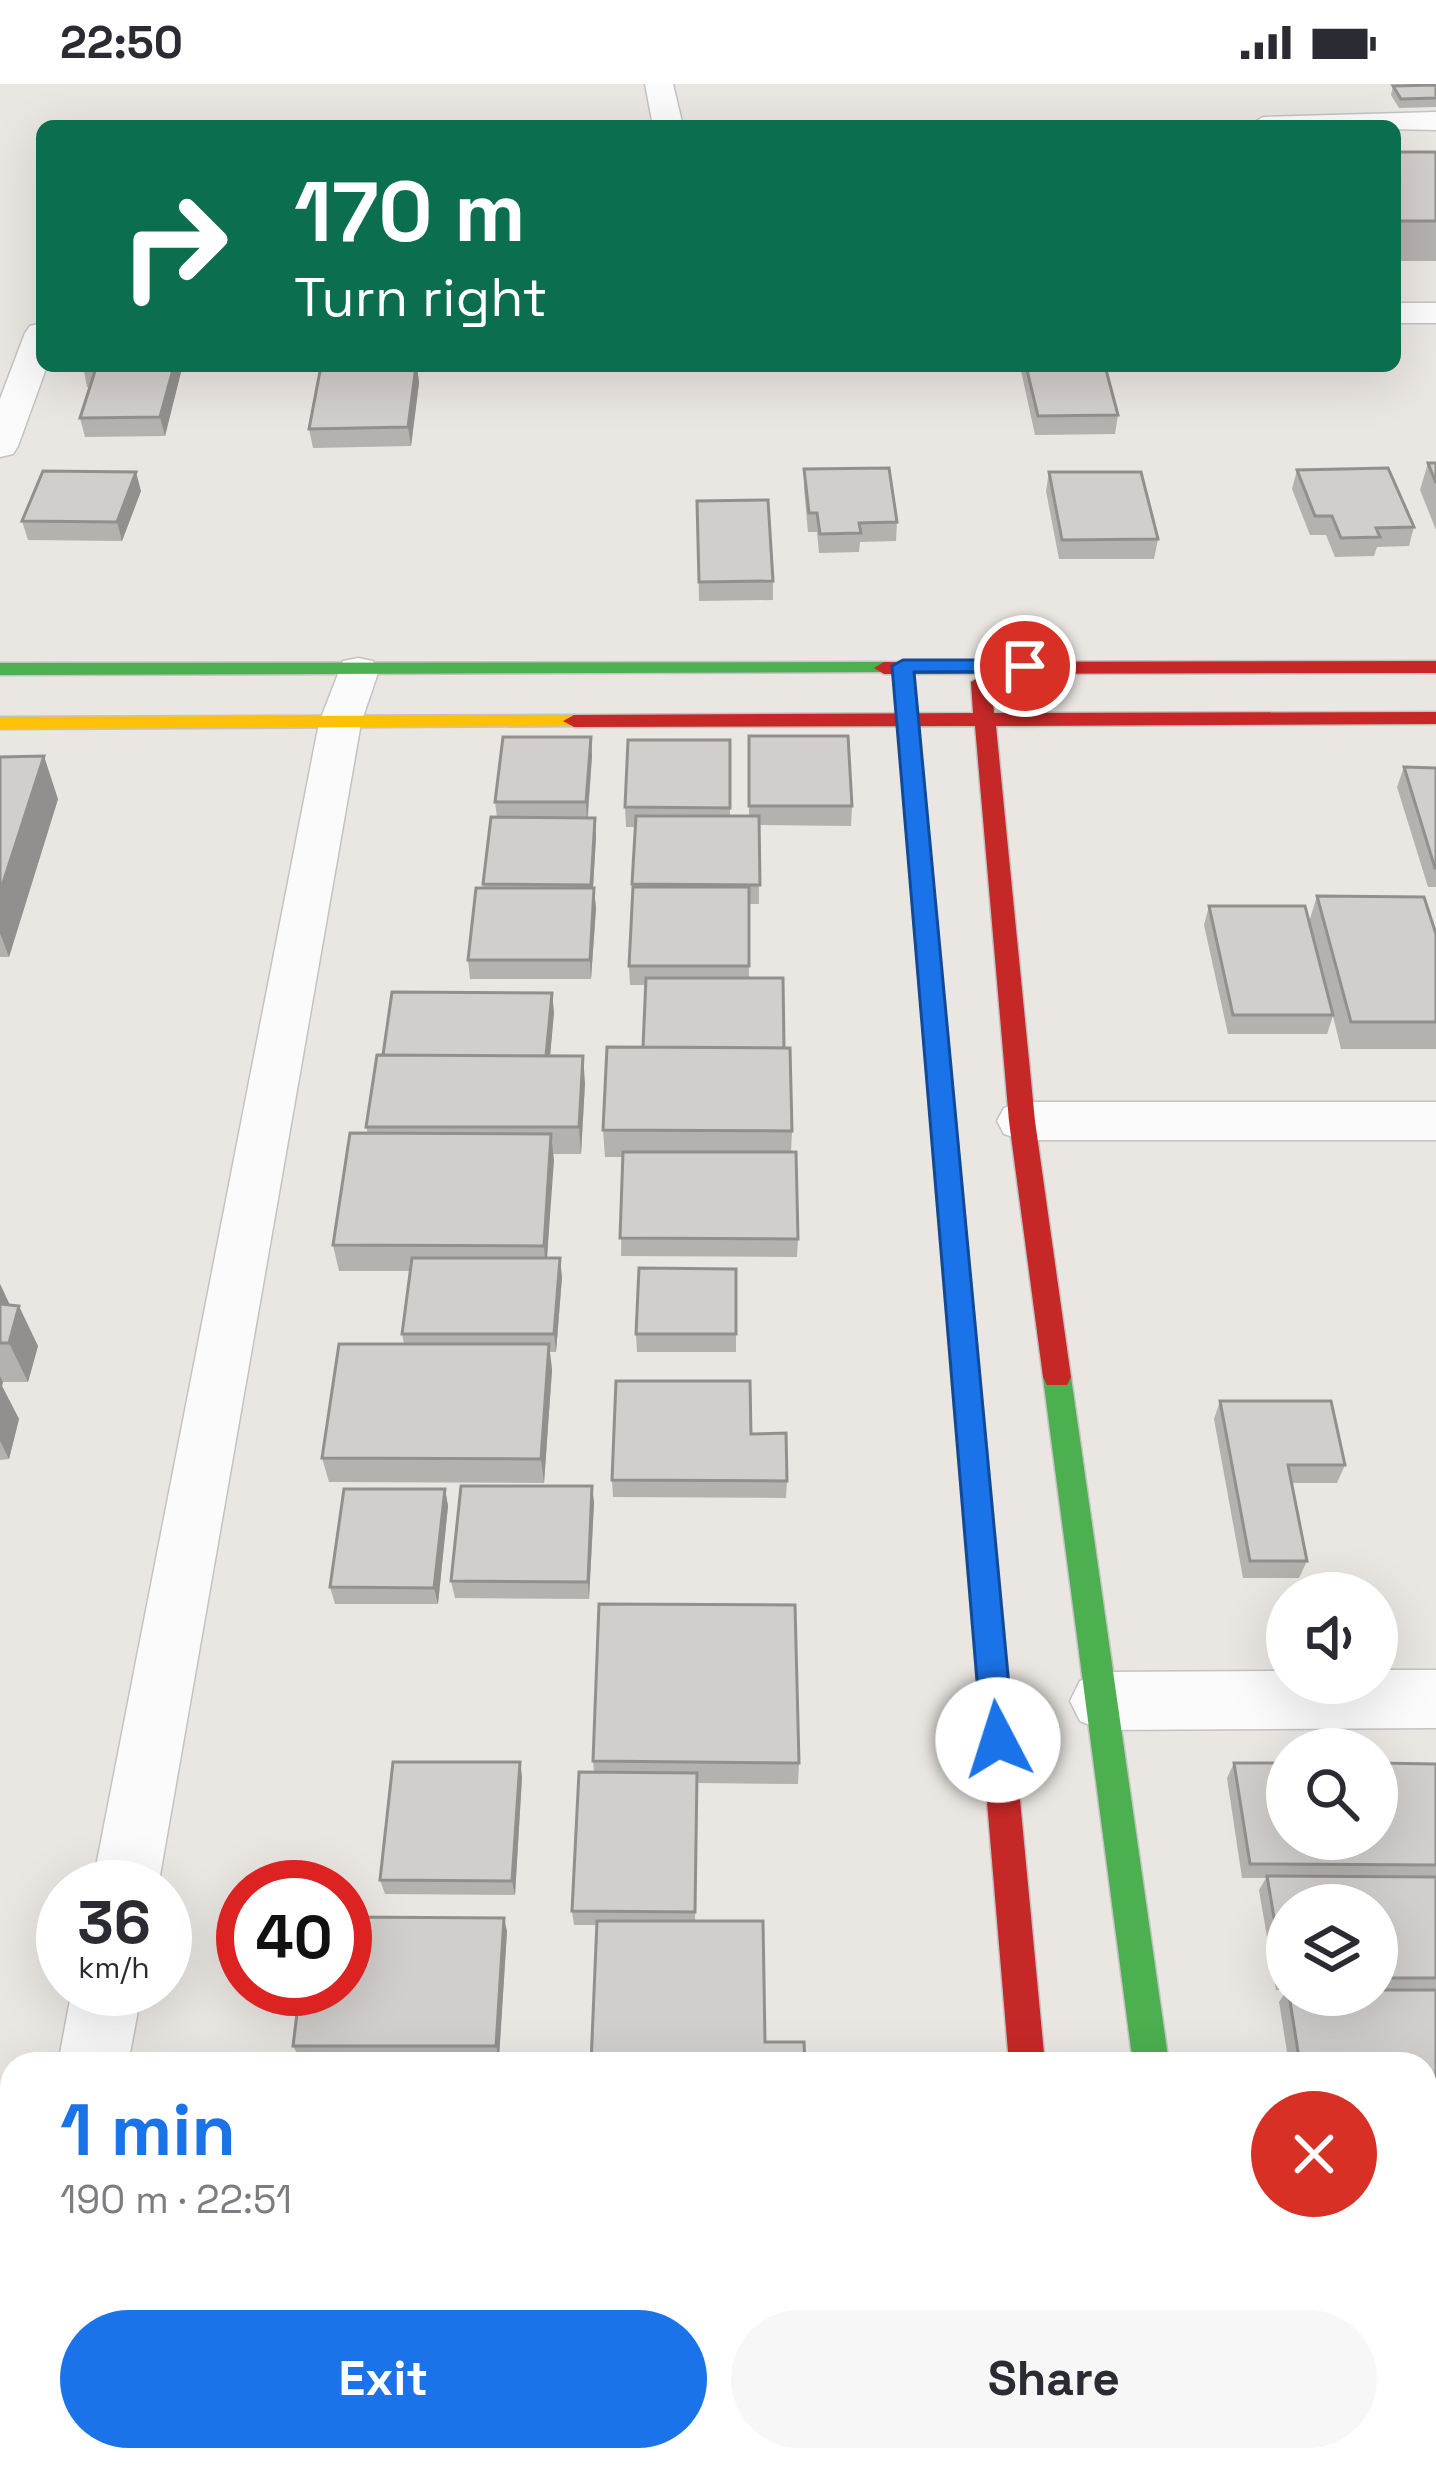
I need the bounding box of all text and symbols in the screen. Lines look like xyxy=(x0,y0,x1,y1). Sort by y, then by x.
text: 22:50 xyxy=(60,14,183,71)
text: 170 m xyxy=(294,158,526,266)
icon: right xyxy=(96,168,252,324)
text: Turn right xyxy=(294,263,547,332)
pin xyxy=(974,615,1076,717)
icon: arrive xyxy=(992,633,1058,699)
map controls xyxy=(1266,1572,1398,2016)
button: sound xyxy=(1266,1572,1398,1704)
position arrow xyxy=(935,1677,1061,1803)
button: search xyxy=(1266,1728,1398,1860)
speed limit sign: 40 xyxy=(216,1860,372,2016)
text: 36 xyxy=(77,1884,151,1961)
button: layers xyxy=(1266,1884,1398,2016)
text: km/h xyxy=(78,1948,150,1987)
text: 1 min xyxy=(60,2084,236,2176)
button: close xyxy=(1251,2091,1377,2217)
text: 190 m · 22:51 xyxy=(60,2175,292,2224)
button: Exit xyxy=(60,2310,707,2448)
button: Share xyxy=(731,2310,1377,2448)

